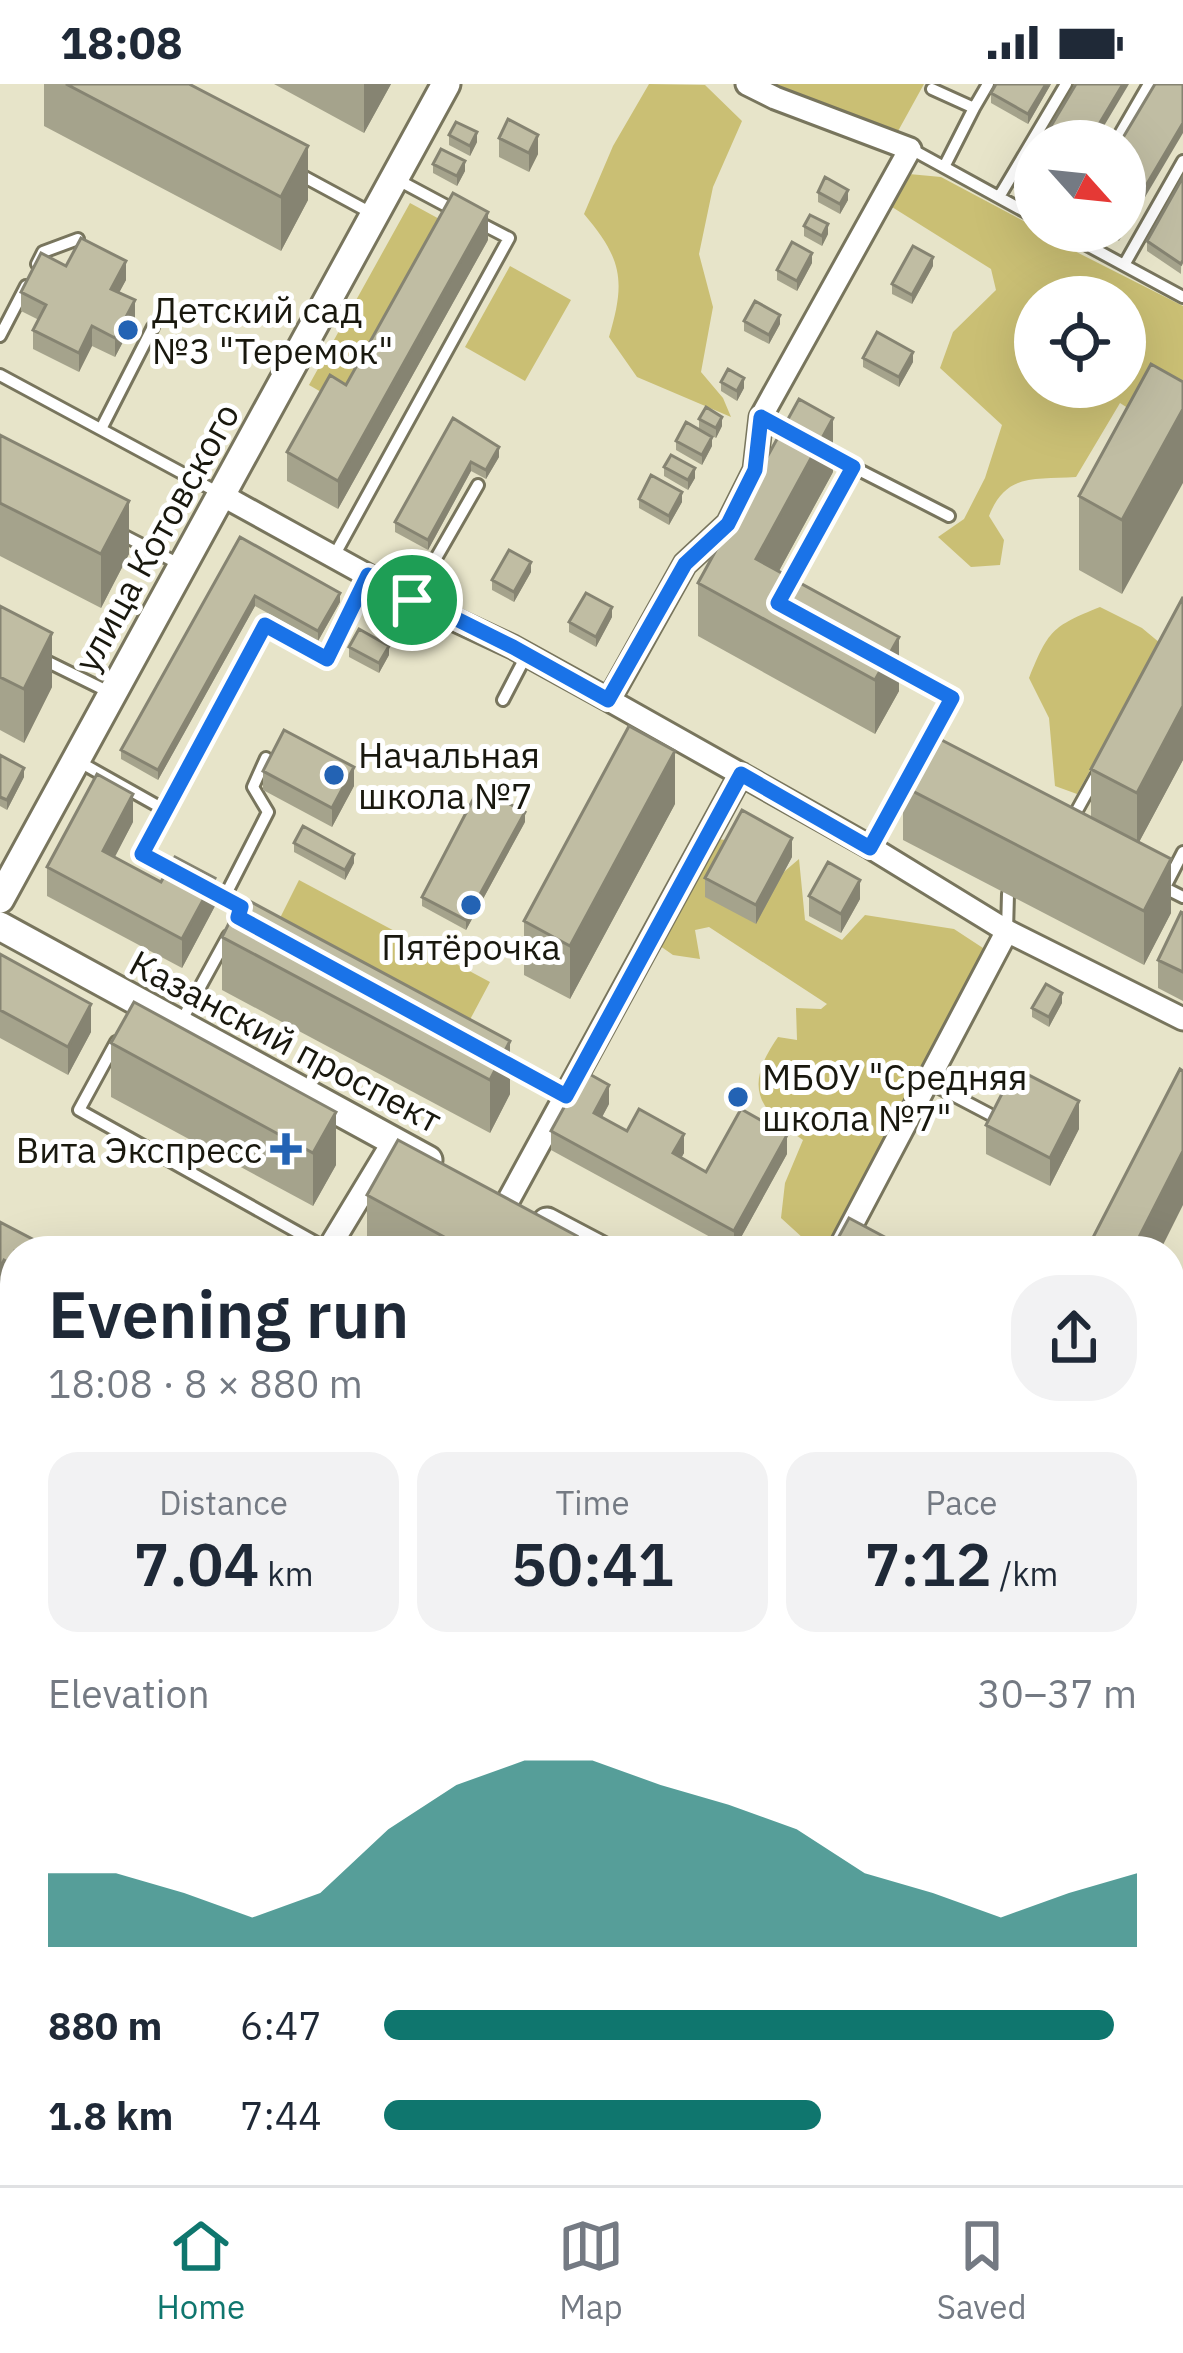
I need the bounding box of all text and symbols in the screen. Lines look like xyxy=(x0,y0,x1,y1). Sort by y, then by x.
text: 18:08 xyxy=(60,13,183,71)
north arrow xyxy=(1014,120,1146,252)
map controls xyxy=(1014,120,1146,408)
button: locate xyxy=(1014,276,1146,408)
place label: Детский сад №3 "Теремок" xyxy=(152,286,393,374)
marker: Детский сад №3 "Теремок" xyxy=(115,317,141,343)
street label: улица Котовского xyxy=(63,394,249,680)
pin xyxy=(361,549,463,651)
icon: arrive xyxy=(379,567,445,633)
place label: Начальная школа №7 xyxy=(358,731,540,819)
marker: Начальная школа №7 xyxy=(321,762,347,788)
marker: Пятёрочка xyxy=(458,892,484,918)
place label: Пятёрочка xyxy=(381,923,561,970)
street label: Казанский проспект xyxy=(122,939,450,1143)
place label: МБОУ "Средняя школа №7" xyxy=(762,1053,1027,1141)
marker: МБОУ "Средняя школа №7" xyxy=(725,1084,751,1110)
place label: Вита Экспресс xyxy=(16,1126,262,1173)
marker: Вита Экспресс xyxy=(273,1136,299,1162)
text: Evening run xyxy=(48,1270,409,1356)
button: share xyxy=(1011,1275,1137,1401)
text: 18:08 · 8 × 880 m xyxy=(48,1358,363,1409)
text: Distance xyxy=(159,1481,288,1524)
text: Time xyxy=(555,1481,630,1524)
text: Pace xyxy=(926,1481,997,1524)
text: 7.04 xyxy=(134,1524,259,1603)
text: 50:41 xyxy=(511,1524,674,1603)
text: 7:12 xyxy=(865,1524,992,1603)
text: km xyxy=(259,1552,313,1595)
text: /km xyxy=(992,1552,1058,1595)
text: Elevation xyxy=(48,1668,210,1719)
text: 30–37 m xyxy=(977,1668,1137,1719)
text: 880 m xyxy=(48,2000,162,2051)
text: 6:47 xyxy=(240,2000,322,2051)
text: 1.8 km xyxy=(48,2090,173,2141)
text: 7:44 xyxy=(240,2090,322,2141)
tab: Home xyxy=(156,2213,245,2328)
tab: Map xyxy=(558,2213,624,2328)
tab: Saved xyxy=(937,2213,1027,2328)

